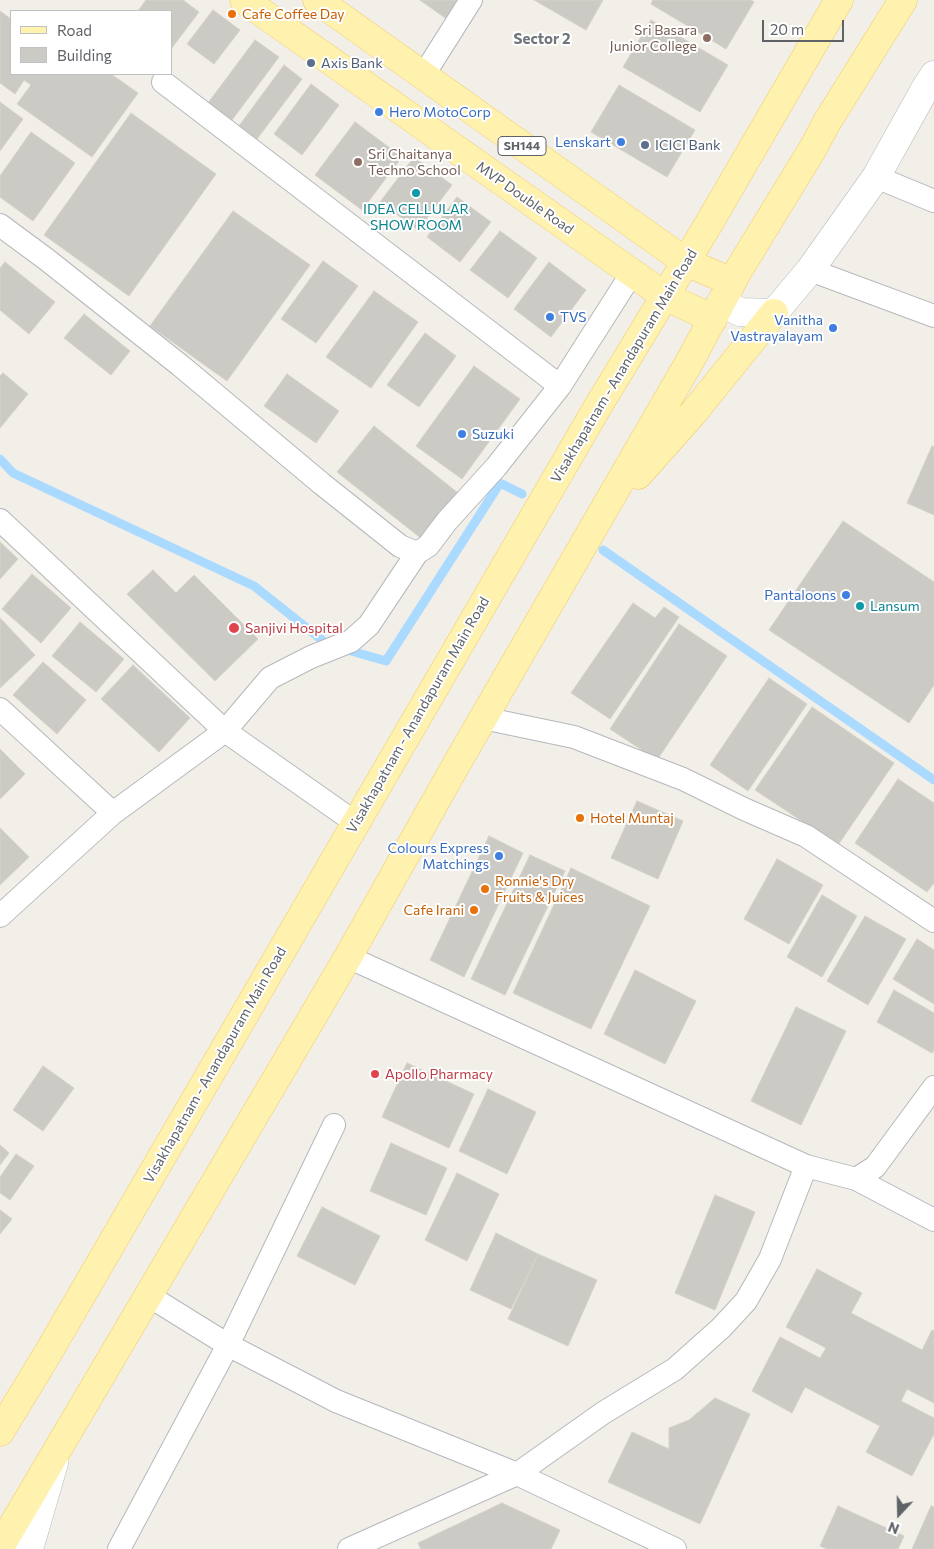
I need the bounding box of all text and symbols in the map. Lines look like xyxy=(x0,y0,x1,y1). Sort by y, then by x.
place label: Cafe Coffee Day xyxy=(242,6,345,22)
marker: Cafe Coffee Day xyxy=(226,8,238,20)
legend xyxy=(10,10,172,75)
scale bar xyxy=(764,10,846,42)
text: 20 m xyxy=(770,20,804,38)
text: Road xyxy=(57,21,92,39)
place label: Sri Basara Junior College xyxy=(610,22,697,54)
district label: Sector 2 xyxy=(513,30,571,48)
marker: Sri Basara Junior College xyxy=(701,32,713,44)
text: Building xyxy=(57,46,112,64)
place label: Axis Bank xyxy=(321,55,383,71)
marker: Axis Bank xyxy=(305,57,317,69)
place label: Hero MotoCorp xyxy=(389,104,491,120)
marker: Hero MotoCorp xyxy=(373,106,385,118)
place label: Lenskart xyxy=(555,134,611,150)
road number: SH144 xyxy=(498,136,546,156)
marker: Lenskart xyxy=(615,136,627,148)
place label: ICICI Bank xyxy=(655,137,721,153)
marker: ICICI Bank xyxy=(639,139,651,151)
place label: Sri Chaitanya Techno School xyxy=(368,146,461,178)
marker: Sri Chaitanya Techno School xyxy=(352,156,364,168)
street label: MVP Double Road xyxy=(473,158,577,238)
marker: IDEA CELLULAR SHOW ROOM xyxy=(410,187,422,199)
place label: IDEA CELLULAR SHOW ROOM xyxy=(363,201,469,233)
street label: Visakhapatnam - Anandapuram Main Road xyxy=(547,246,701,486)
place label: TVS xyxy=(560,309,587,325)
marker: TVS xyxy=(544,311,556,323)
place label: Vanitha Vastrayalayam xyxy=(730,312,823,344)
marker: Vanitha Vastrayalayam xyxy=(827,322,839,334)
place label: Suzuki xyxy=(472,426,514,442)
marker: Suzuki xyxy=(456,428,468,440)
place label: Pantaloons xyxy=(764,587,836,603)
marker: Pantaloons xyxy=(840,589,852,601)
street label: Visakhapatnam - Anandapuram Main Road xyxy=(343,594,493,836)
place label: Lansum xyxy=(870,598,920,614)
marker: Lansum xyxy=(854,600,866,612)
place label: Sanjivi Hospital xyxy=(245,620,343,636)
marker: Sanjivi Hospital xyxy=(227,621,241,635)
place label: Hotel Muntaj xyxy=(590,810,674,826)
marker: Hotel Muntaj xyxy=(574,812,586,824)
place label: Colours Express Matchings xyxy=(387,840,489,872)
marker: Colours Express Matchings xyxy=(493,850,505,862)
place label: Ronnie's Dry Fruits & Juices xyxy=(495,873,584,906)
marker: Ronnie's Dry Fruits & Juices xyxy=(479,883,491,895)
place label: Cafe Irani xyxy=(404,902,464,918)
marker: Cafe Irani xyxy=(468,904,480,916)
street label: Visakhapatnam - Anandapuram Main Road xyxy=(140,944,290,1186)
place label: Apollo Pharmacy xyxy=(385,1066,493,1082)
marker: Apollo Pharmacy xyxy=(369,1068,381,1080)
north arrow xyxy=(874,1489,924,1539)
text: N xyxy=(885,1519,901,1538)

